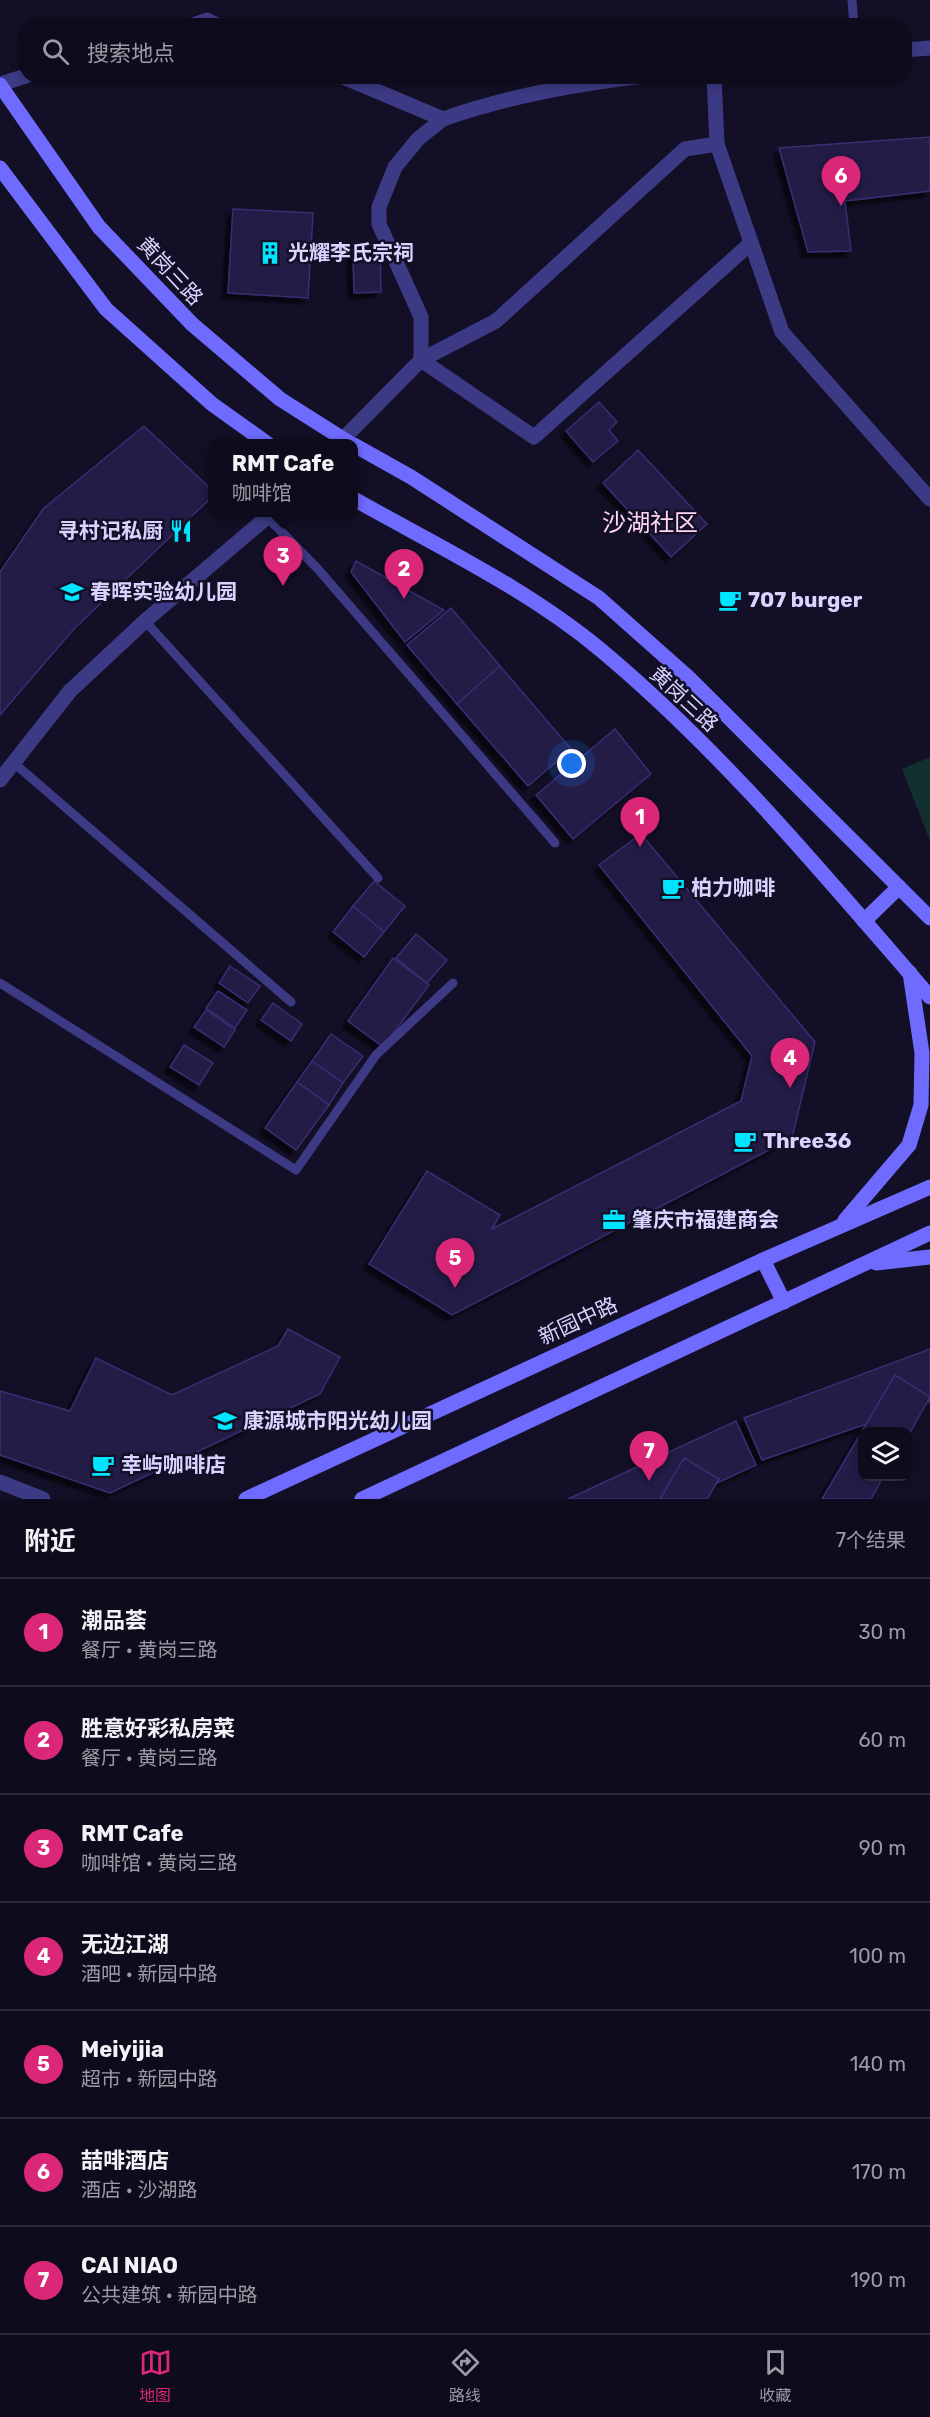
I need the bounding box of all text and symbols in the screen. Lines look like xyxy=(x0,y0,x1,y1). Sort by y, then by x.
search box xyxy=(18,18,912,84)
icon: search xyxy=(39,35,72,68)
text: 搜索地点 xyxy=(87,40,175,67)
pin: 6 xyxy=(822,156,860,206)
street label: 黄岗三路 xyxy=(133,231,208,310)
building icon: 光耀李氏宗祠 xyxy=(257,240,283,266)
place label: 光耀李氏宗祠 xyxy=(288,240,414,265)
popup xyxy=(208,439,358,517)
text: RMT Cafe xyxy=(232,450,334,477)
text: 咖啡馆 xyxy=(232,481,292,505)
district label: 沙湖社区 xyxy=(602,509,698,537)
place label: 寻村记私厨 xyxy=(58,518,163,543)
restaurant icon: 寻村记私厨 xyxy=(168,518,194,544)
pin: 3 xyxy=(264,536,302,586)
pin: 2 xyxy=(384,550,424,599)
school or university icon: 春晖实验幼儿园 xyxy=(59,579,85,605)
place label: 春晖实验幼儿园 xyxy=(90,579,237,604)
cafe icon: 707 burger xyxy=(717,587,743,613)
place label: 707 burger xyxy=(748,587,863,612)
street label: 黄岗三路 xyxy=(645,661,724,736)
your location xyxy=(557,749,586,778)
pin: 1 xyxy=(620,798,660,847)
cafe icon: 柏力咖啡 xyxy=(660,875,686,901)
place label: 柏力咖啡 xyxy=(691,875,775,900)
pin: 4 xyxy=(770,1038,810,1088)
cafe icon: Three36 xyxy=(732,1128,758,1154)
place label: Three36 xyxy=(763,1128,852,1153)
office icon: 肇庆市福建商会 xyxy=(601,1207,627,1233)
place label: 肇庆市福建商会 xyxy=(632,1207,779,1232)
pin: 5 xyxy=(436,1238,474,1288)
street label: 新园中路 xyxy=(534,1291,621,1350)
school or university icon: 康源城市阳光幼儿园 xyxy=(212,1408,238,1434)
place label: 康源城市阳光幼儿园 xyxy=(243,1408,432,1433)
map controls xyxy=(858,1427,912,1481)
button: layers xyxy=(858,1427,912,1481)
pin: 7 xyxy=(630,1432,668,1481)
cafe icon: 幸屿咖啡店 xyxy=(90,1452,116,1478)
place label: 幸屿咖啡店 xyxy=(121,1452,226,1477)
text: 附近 xyxy=(24,1526,76,1557)
text: 7个结果 xyxy=(836,1528,906,1552)
text: 潮品荟 xyxy=(81,1607,147,1634)
text: 1 xyxy=(39,1620,48,1644)
text: 30 m xyxy=(859,1620,906,1644)
text: 餐厅 · 黄岗三路 xyxy=(81,1638,217,1662)
text: 胜意好彩私房菜 xyxy=(81,1715,235,1742)
text: 2 xyxy=(37,1728,50,1752)
text: 60 m xyxy=(859,1728,906,1752)
text: 餐厅 · 黄岗三路 xyxy=(81,1746,217,1770)
text: RMT Cafe xyxy=(81,1820,183,1847)
text: 3 xyxy=(37,1836,50,1860)
text: 90 m xyxy=(859,1836,906,1860)
text: 咖啡馆 · 黄岗三路 xyxy=(81,1851,237,1875)
text: 无边江湖 xyxy=(81,1931,169,1958)
text: 4 xyxy=(37,1944,50,1968)
text: 100 m xyxy=(849,1944,906,1968)
text: 酒吧 · 新园中路 xyxy=(81,1962,217,1986)
text: Meiyijia xyxy=(81,2036,164,2063)
text: 5 xyxy=(37,2052,50,2076)
text: 140 m xyxy=(850,2052,906,2076)
text: 超市 · 新园中路 xyxy=(81,2067,217,2091)
text: 喆啡酒店 xyxy=(81,2147,169,2174)
text: 6 xyxy=(37,2160,50,2184)
text: 170 m xyxy=(852,2160,906,2184)
text: 酒店 · 沙湖路 xyxy=(81,2178,197,2202)
text: CAI NIAO xyxy=(81,2252,178,2279)
text: 7 xyxy=(38,2268,49,2292)
text: 190 m xyxy=(850,2268,906,2292)
text: 公共建筑 · 新园中路 xyxy=(81,2283,257,2307)
tab: 地图 xyxy=(139,2346,172,2406)
tab: 路线 xyxy=(449,2346,482,2406)
tab: 收藏 xyxy=(759,2346,792,2406)

